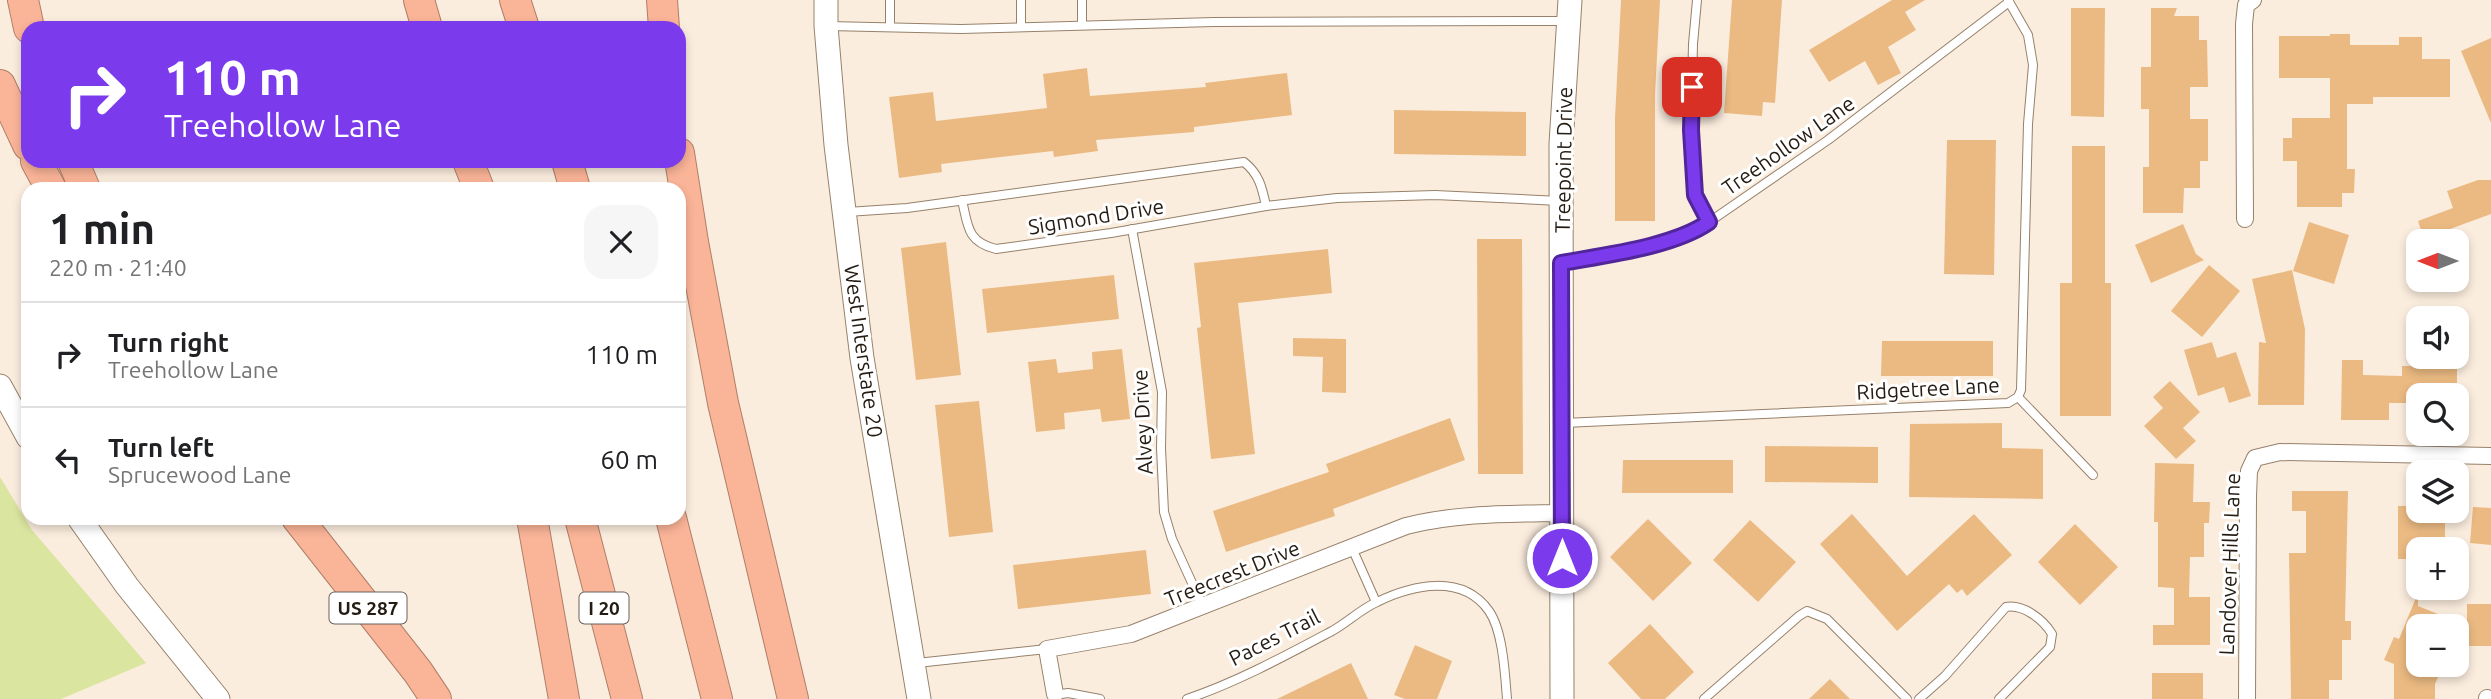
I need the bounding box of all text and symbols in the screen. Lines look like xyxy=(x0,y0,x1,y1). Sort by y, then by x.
icon: right xyxy=(49,49,140,140)
text: 110 m xyxy=(164,49,301,104)
pin xyxy=(1662,57,1722,117)
icon: arrive xyxy=(1673,68,1711,106)
street label: Treepoint Drive xyxy=(1550,87,1576,233)
street label: Treehollow Lane xyxy=(1717,90,1859,200)
text: Treehollow Lane xyxy=(164,107,401,143)
street label: Sigmond Drive xyxy=(1026,193,1166,239)
text: 1 min xyxy=(49,205,155,252)
button: close xyxy=(584,205,658,279)
north arrow xyxy=(2406,229,2469,292)
map controls xyxy=(2406,229,2469,677)
text: 220 m · 21:40 xyxy=(49,255,187,280)
street label: West Interstate 20 xyxy=(840,263,888,439)
button: sound xyxy=(2406,306,2469,369)
text: Turn right xyxy=(108,328,229,357)
icon: right xyxy=(49,336,87,374)
text: 110 m xyxy=(586,340,658,369)
text: Treehollow Lane xyxy=(108,357,279,382)
street label: Alvey Drive xyxy=(1127,369,1157,475)
street label: Ridgetree Lane xyxy=(1856,372,2000,404)
button: search xyxy=(2406,383,2469,446)
text: Turn left xyxy=(108,433,214,462)
icon: left xyxy=(49,441,87,479)
text: 60 m xyxy=(600,445,658,474)
button: layers xyxy=(2406,460,2469,523)
text: Sprucewood Lane xyxy=(108,462,292,487)
street label: Landover Hills Lane xyxy=(2214,472,2244,656)
position arrow xyxy=(1525,521,1599,595)
street label: Treecrest Drive xyxy=(1161,535,1303,611)
button: + xyxy=(2406,537,2469,600)
road number: US 287 xyxy=(330,593,406,624)
road number: I 20 xyxy=(580,593,628,624)
street label: Paces Trail xyxy=(1225,604,1323,670)
button: − xyxy=(2406,614,2469,677)

